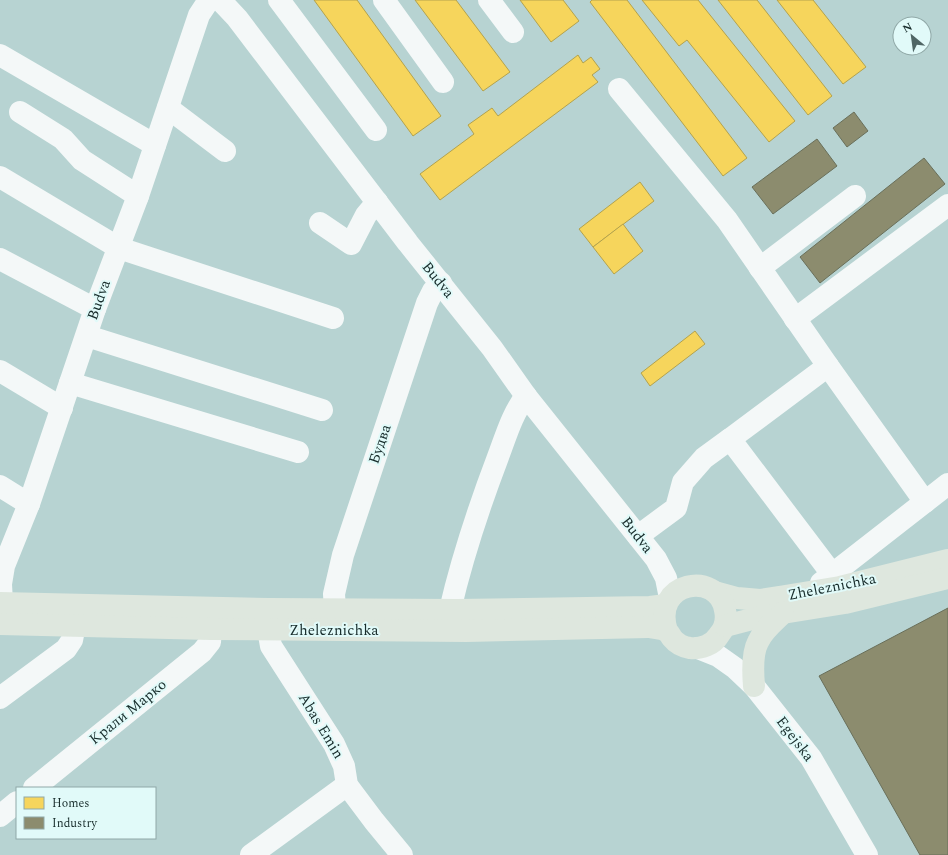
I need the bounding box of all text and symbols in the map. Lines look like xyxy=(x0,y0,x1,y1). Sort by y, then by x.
north arrow xyxy=(892,16,932,56)
text: N xyxy=(899,18,915,37)
street label: Budva xyxy=(416,257,460,304)
street label: Budva xyxy=(81,276,117,323)
street label: Будва xyxy=(363,420,398,467)
street label: Budva xyxy=(615,512,659,559)
street label: Zheleznichka xyxy=(786,567,879,607)
street label: Zheleznichka xyxy=(289,619,379,642)
street label: Крали Марко xyxy=(84,674,172,750)
street label: Abas Emin xyxy=(292,689,350,763)
street label: Egejska xyxy=(770,711,820,767)
legend xyxy=(16,787,156,839)
text: Homes xyxy=(52,794,90,813)
text: Industry xyxy=(52,814,98,833)

